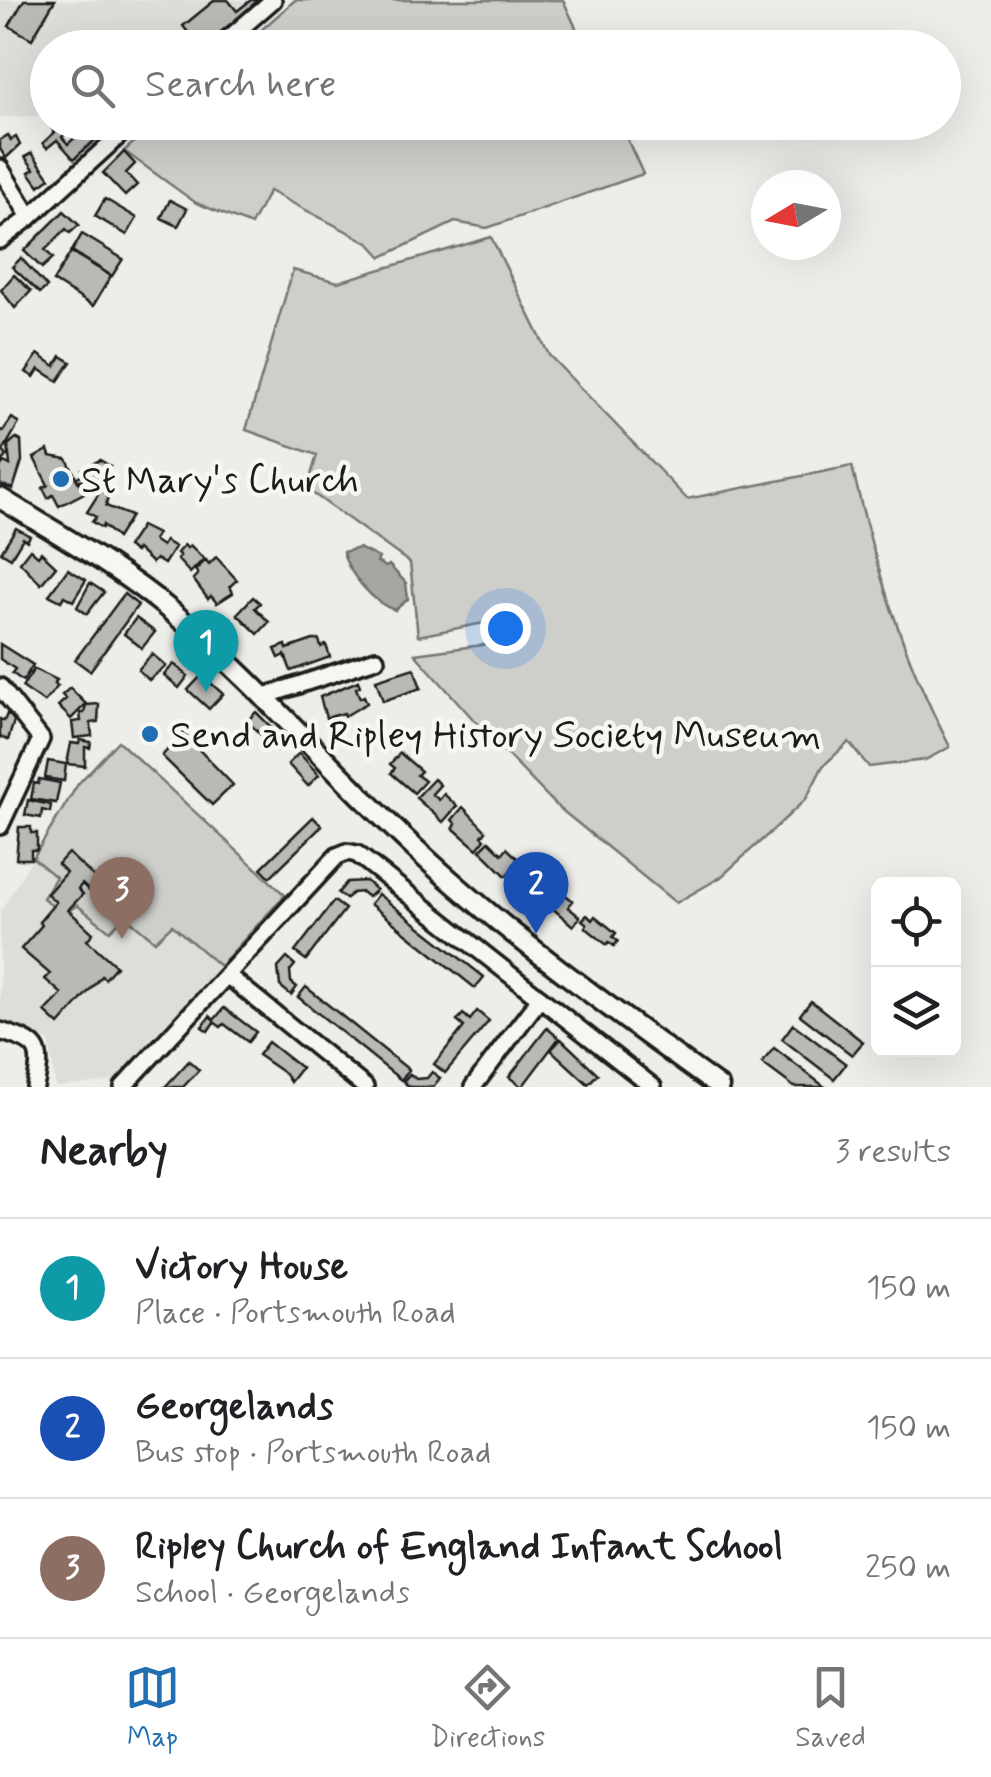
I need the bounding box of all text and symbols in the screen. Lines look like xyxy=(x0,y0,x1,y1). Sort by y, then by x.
search box xyxy=(30,30,961,140)
icon: search xyxy=(65,58,120,113)
text: Search here xyxy=(145,61,336,110)
north arrow xyxy=(751,170,841,260)
place label: St Mary's Church xyxy=(81,457,359,506)
marker: St Mary's Church xyxy=(50,468,72,490)
your location xyxy=(480,603,531,654)
pin: 1 xyxy=(174,610,238,692)
place label: Send and Ripley History Society Museum xyxy=(170,712,821,761)
marker: Send and Ripley History Society Museum xyxy=(139,723,161,745)
pin: 2 xyxy=(504,852,568,934)
pin: 3 xyxy=(90,856,154,939)
map controls xyxy=(871,877,961,1057)
button: locate xyxy=(871,877,961,967)
button: layers xyxy=(871,967,961,1057)
text: Nearby xyxy=(40,1125,168,1180)
text: 3 results xyxy=(835,1131,951,1173)
text: Victory House xyxy=(135,1243,348,1292)
text: 1 xyxy=(65,1267,80,1309)
text: 150 m xyxy=(866,1267,951,1309)
text: Place · Portsmouth Road xyxy=(135,1292,456,1334)
text: Georgelands xyxy=(135,1383,334,1432)
text: 2 xyxy=(65,1407,80,1449)
text: 150 m xyxy=(866,1407,951,1449)
text: Bus stop · Portsmouth Road xyxy=(135,1432,491,1474)
text: Ripley Church of England Infant School xyxy=(135,1523,783,1572)
text: 3 xyxy=(65,1547,80,1589)
text: 250 m xyxy=(865,1547,951,1589)
text: School · Georgelands xyxy=(135,1572,410,1614)
tab: Map xyxy=(125,1660,180,1757)
tab: Directions xyxy=(430,1660,545,1757)
tab: Saved xyxy=(795,1660,866,1757)

